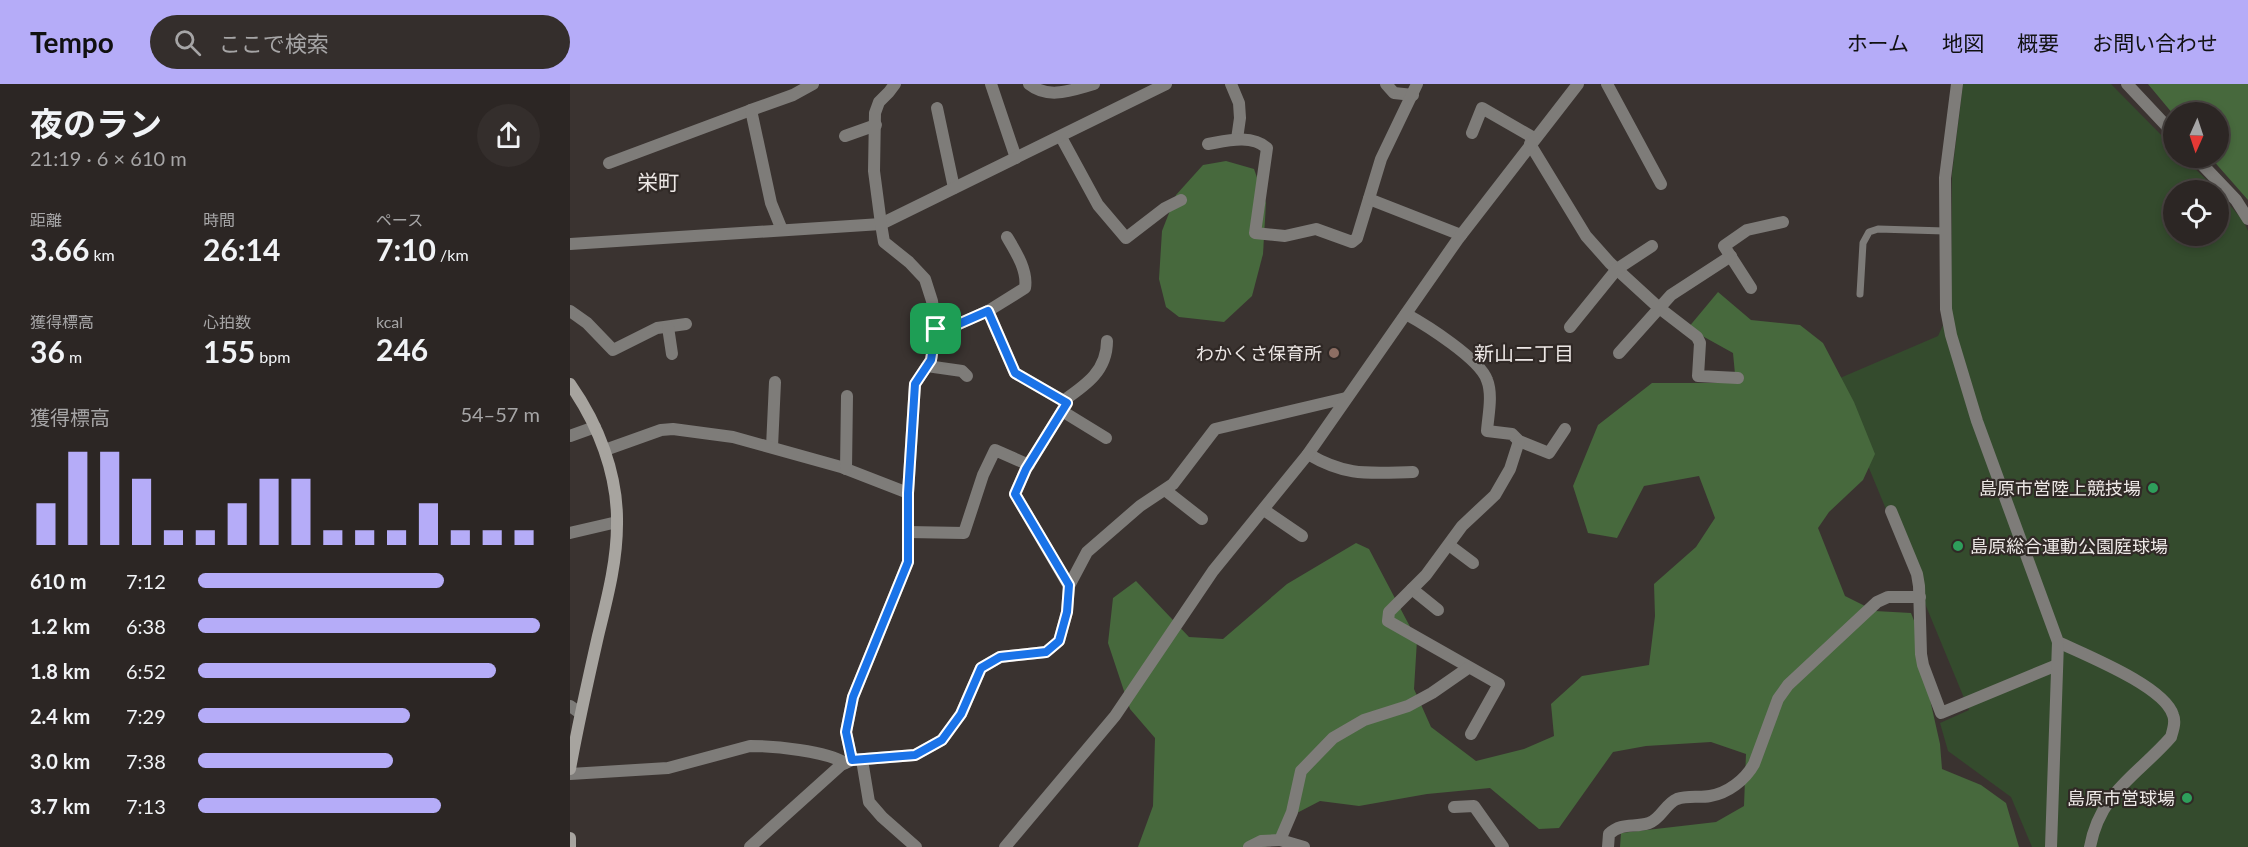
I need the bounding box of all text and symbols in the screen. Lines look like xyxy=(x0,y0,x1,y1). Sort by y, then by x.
search box xyxy=(150,15,570,69)
text: Tempo xyxy=(30,25,114,59)
icon: search xyxy=(171,26,204,59)
text: ここで検索 xyxy=(219,30,329,57)
text: ホーム xyxy=(1847,30,1909,55)
text: 地図 xyxy=(1942,30,1984,55)
text: 概要 xyxy=(2017,30,2059,55)
text: お問い合わせ xyxy=(2092,30,2218,55)
north arrow xyxy=(2163,102,2229,168)
map controls xyxy=(2163,102,2229,246)
text: 夜のラン xyxy=(30,103,162,143)
button: share xyxy=(477,104,540,167)
text: 21:19 · 6 × 610 m xyxy=(30,146,187,170)
district label: 栄町 xyxy=(637,169,679,194)
button: locate xyxy=(2163,180,2229,246)
text: 距離 xyxy=(30,210,62,229)
text: 時間 xyxy=(203,210,235,229)
text: ペース xyxy=(376,210,423,229)
text: 3.66 xyxy=(30,231,89,267)
text: 26:14 xyxy=(203,231,280,267)
text: 7:10 xyxy=(376,231,436,267)
text: km xyxy=(89,245,115,264)
text: /km xyxy=(436,245,469,264)
pin xyxy=(910,303,961,354)
text: 獲得標高 xyxy=(30,312,94,331)
text: 心拍数 xyxy=(203,312,251,331)
text: kcal xyxy=(376,312,403,331)
icon: arrive xyxy=(919,312,952,345)
text: 246 xyxy=(376,331,428,367)
text: 36 xyxy=(30,333,65,369)
text: 155 xyxy=(203,333,255,369)
district label: 新山二丁目 xyxy=(1474,341,1574,365)
place label: わかくさ保育所 xyxy=(1196,342,1322,364)
marker: わかくさ保育所 xyxy=(1327,346,1341,360)
text: m xyxy=(65,347,82,366)
text: bpm xyxy=(255,347,290,366)
text: 54–57 m xyxy=(460,402,540,426)
text: 獲得標高 xyxy=(30,405,110,429)
place label: 島原市営陸上競技場 xyxy=(1979,477,2141,499)
marker: 島原市営陸上競技場 xyxy=(2146,481,2160,495)
place label: 島原総合運動公園庭球場 xyxy=(1970,535,2168,557)
marker: 島原総合運動公園庭球場 xyxy=(1951,539,1965,553)
text: 610 m xyxy=(30,569,86,593)
text: 7:12 xyxy=(126,569,166,593)
text: 1.2 km xyxy=(30,614,90,638)
text: 6:38 xyxy=(126,614,166,638)
text: 1.8 km xyxy=(30,659,90,683)
text: 6:52 xyxy=(126,659,166,683)
text: 2.4 km xyxy=(30,704,90,728)
text: 7:29 xyxy=(126,704,166,728)
text: 3.0 km xyxy=(30,749,90,773)
text: 7:38 xyxy=(126,749,166,773)
place label: 島原市営球場 xyxy=(2067,787,2175,809)
marker: 島原市営球場 xyxy=(2180,791,2194,805)
text: 3.7 km xyxy=(30,794,90,818)
text: 7:13 xyxy=(126,794,166,818)

